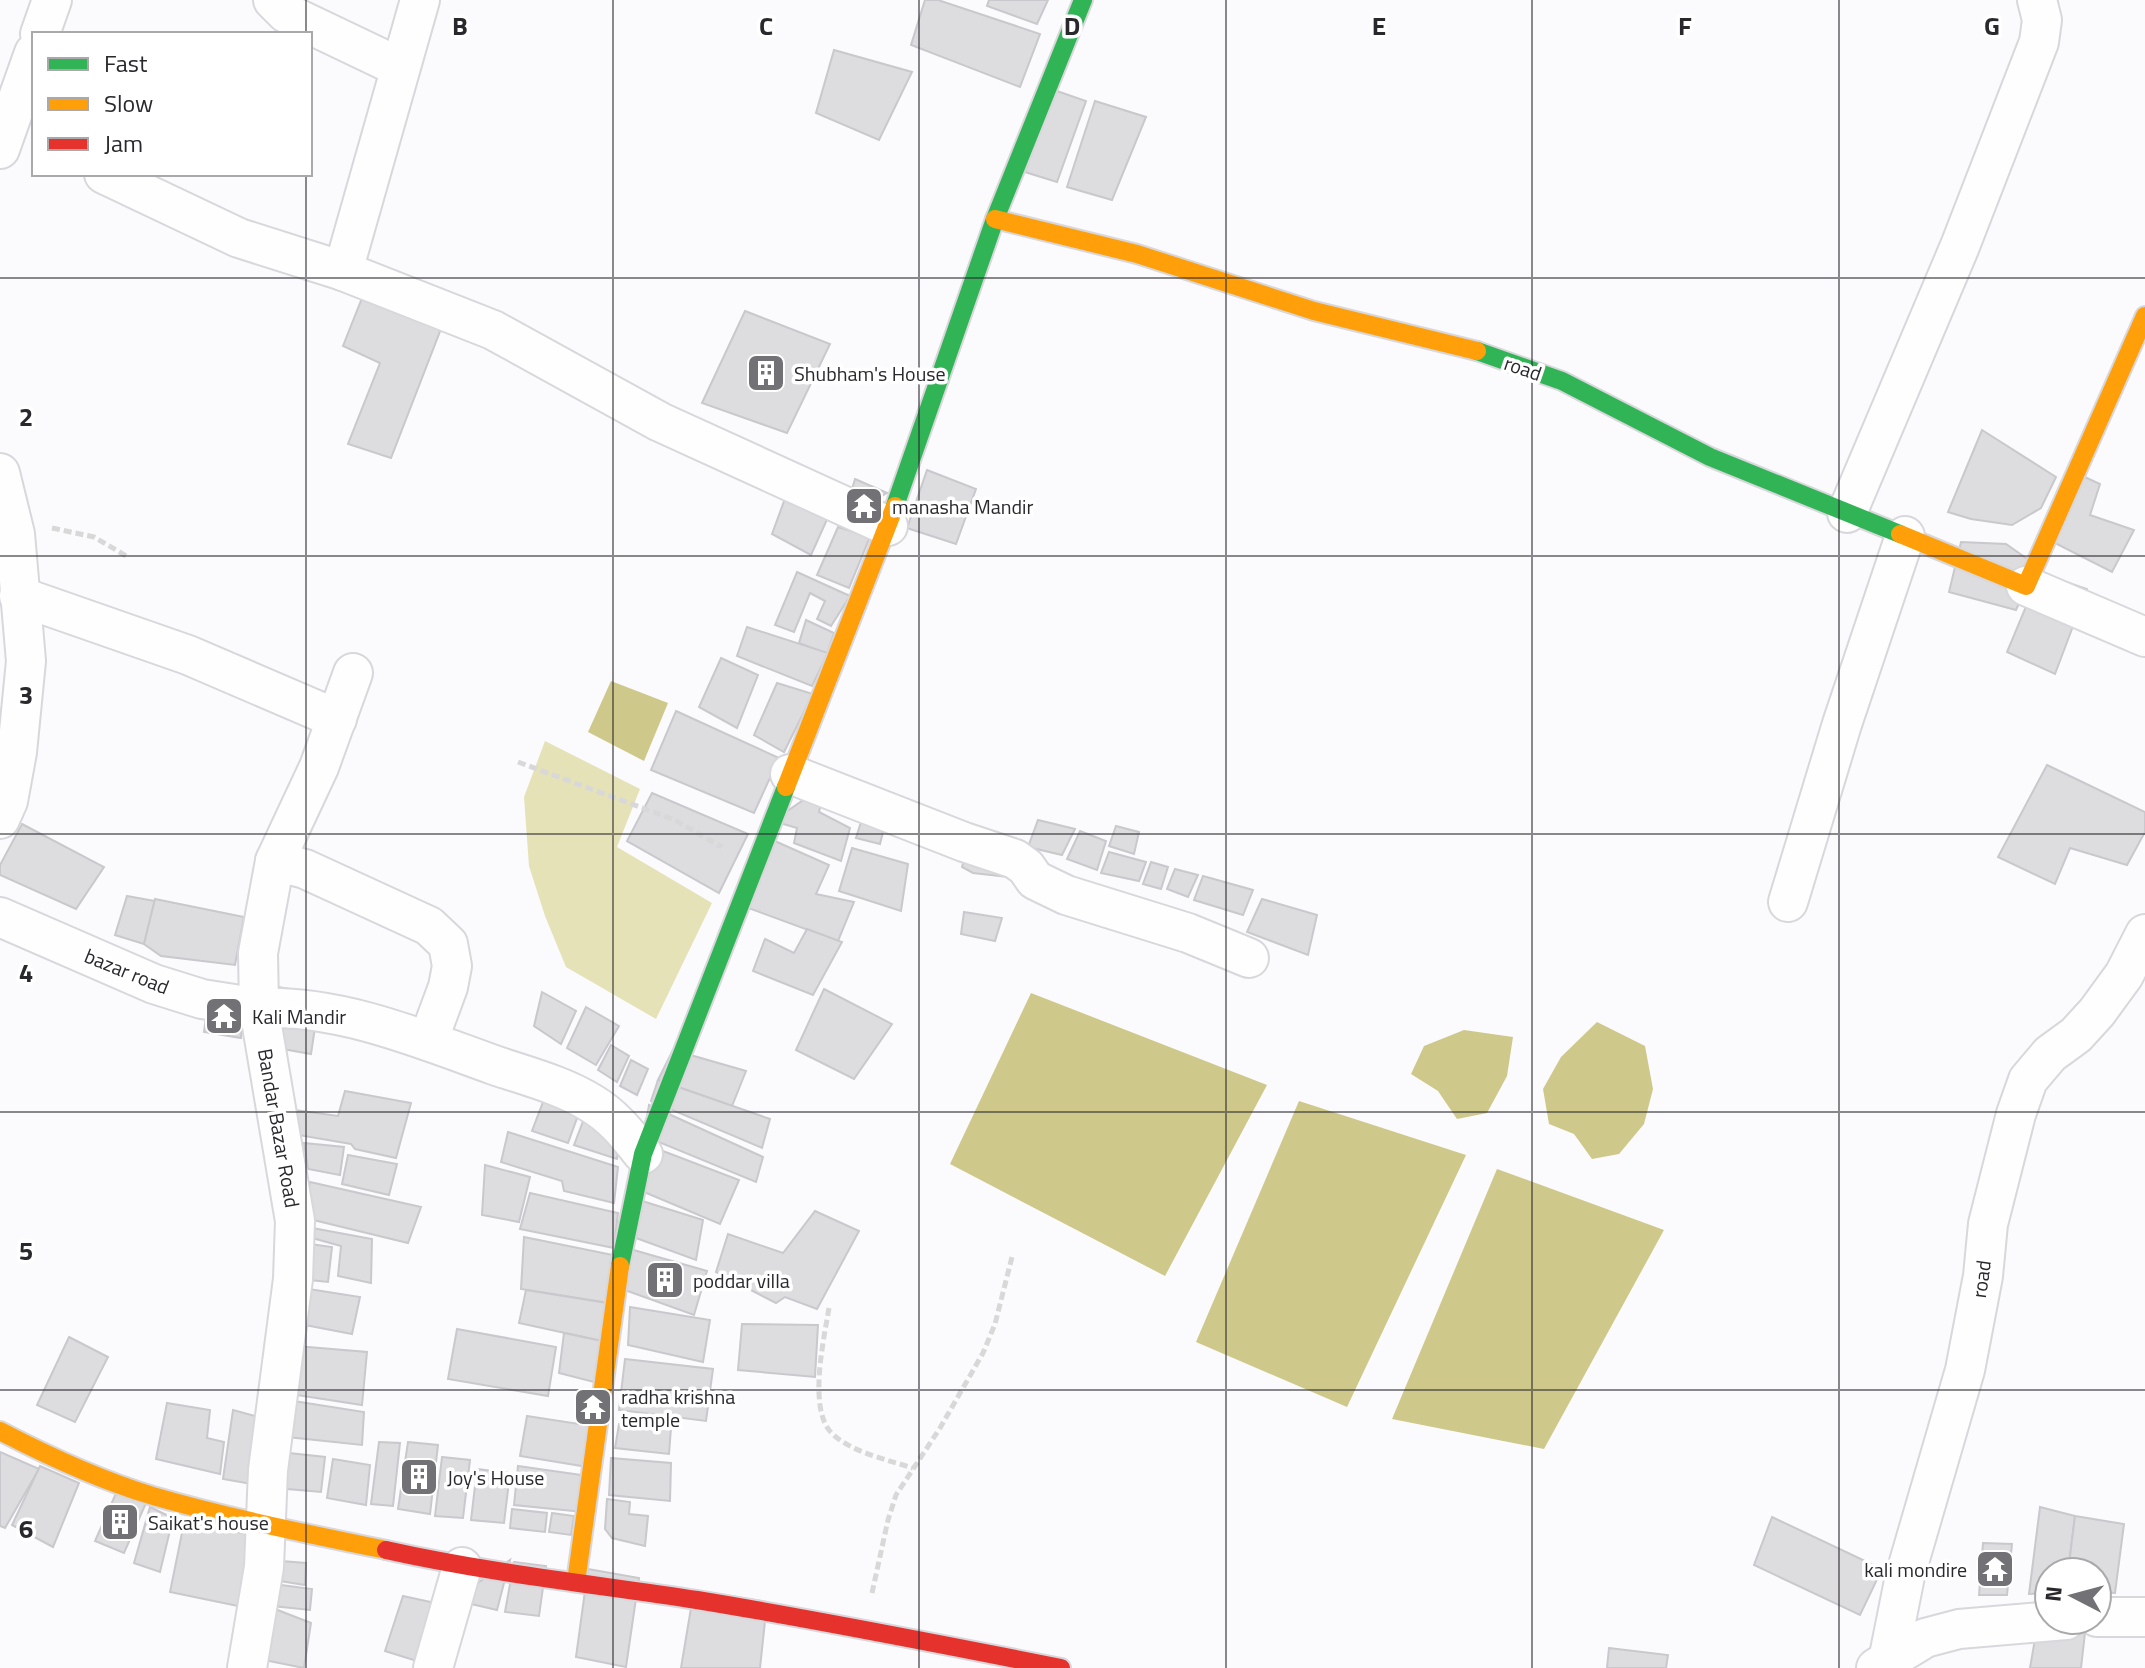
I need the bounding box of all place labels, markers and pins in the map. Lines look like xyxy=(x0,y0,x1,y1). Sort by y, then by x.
building icon: Shubham's House xyxy=(745,352,787,394)
place label: Shubham's House xyxy=(794,358,946,389)
temple icon: manasha Mandir xyxy=(843,485,885,527)
place label: manasha Mandir xyxy=(892,491,1033,522)
temple icon: Kali Mandir xyxy=(203,995,245,1037)
place label: Kali Mandir xyxy=(252,1001,346,1032)
building icon: poddar villa xyxy=(644,1259,686,1301)
place label: poddar villa xyxy=(693,1265,790,1296)
place label: radha krishna temple xyxy=(621,1381,735,1435)
temple icon: radha krishna temple xyxy=(572,1386,614,1428)
building icon: Joy's House xyxy=(398,1456,440,1498)
place label: Joy's House xyxy=(447,1462,544,1493)
building icon: Saikat's house xyxy=(99,1501,141,1543)
place label: Saikat's house xyxy=(148,1507,269,1538)
temple icon: kali mondire xyxy=(1974,1548,2016,1590)
place label: kali mondire xyxy=(1864,1554,1967,1585)

